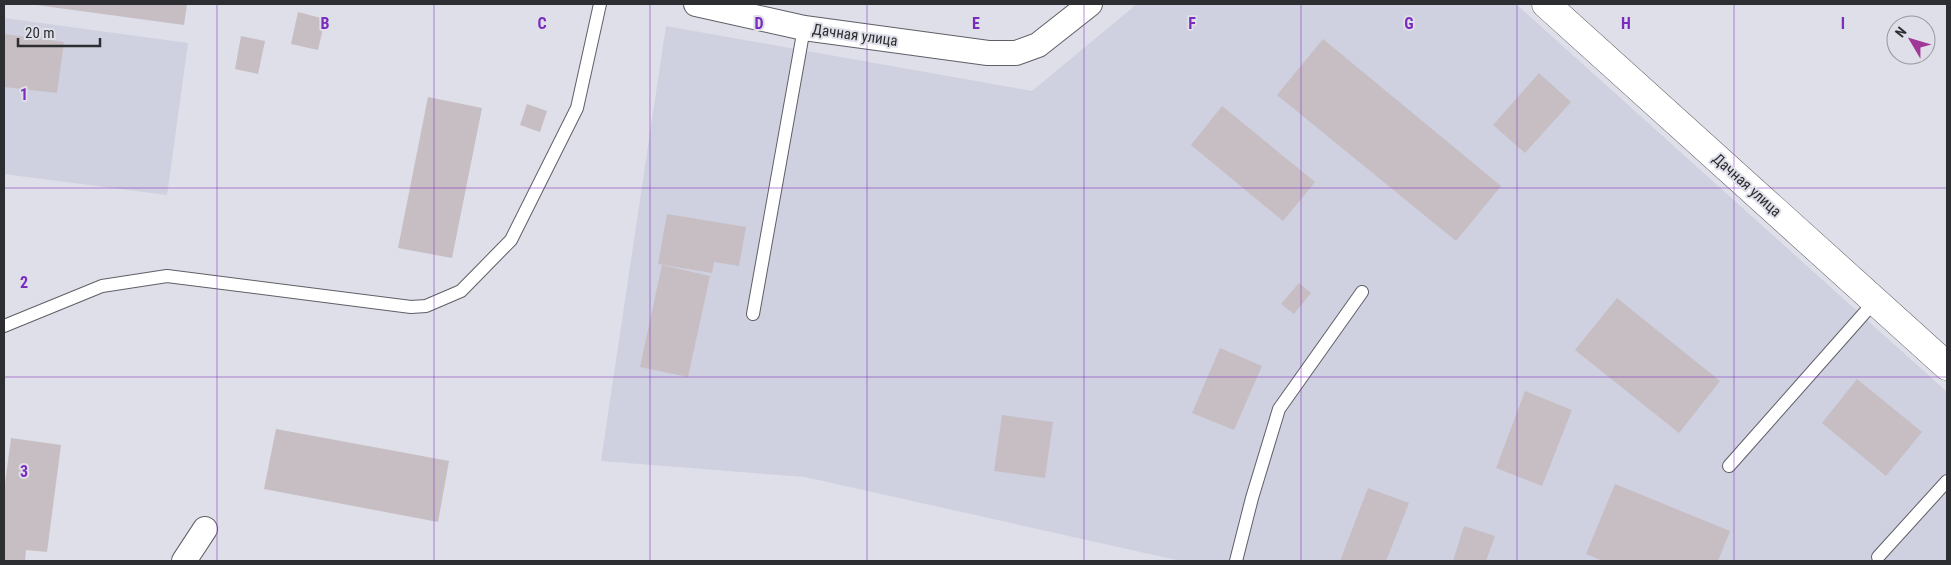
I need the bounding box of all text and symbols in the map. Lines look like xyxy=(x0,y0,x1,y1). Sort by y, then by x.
text: B xyxy=(321,14,330,33)
text: C xyxy=(537,14,547,33)
text: D xyxy=(754,14,764,33)
text: E xyxy=(972,14,980,33)
text: F xyxy=(1188,14,1196,33)
text: G xyxy=(1404,14,1414,33)
text: H xyxy=(1621,14,1631,33)
text: I xyxy=(1841,14,1845,33)
scale bar xyxy=(18,15,100,47)
north arrow xyxy=(1886,15,1936,65)
street label: Дачная улица xyxy=(811,20,899,50)
text: 20 m xyxy=(25,24,55,42)
text: N xyxy=(1892,24,1910,40)
text: 1 xyxy=(20,85,28,104)
street label: Дачная улица xyxy=(1709,150,1785,220)
text: 2 xyxy=(20,273,28,292)
text: 3 xyxy=(20,462,28,481)

